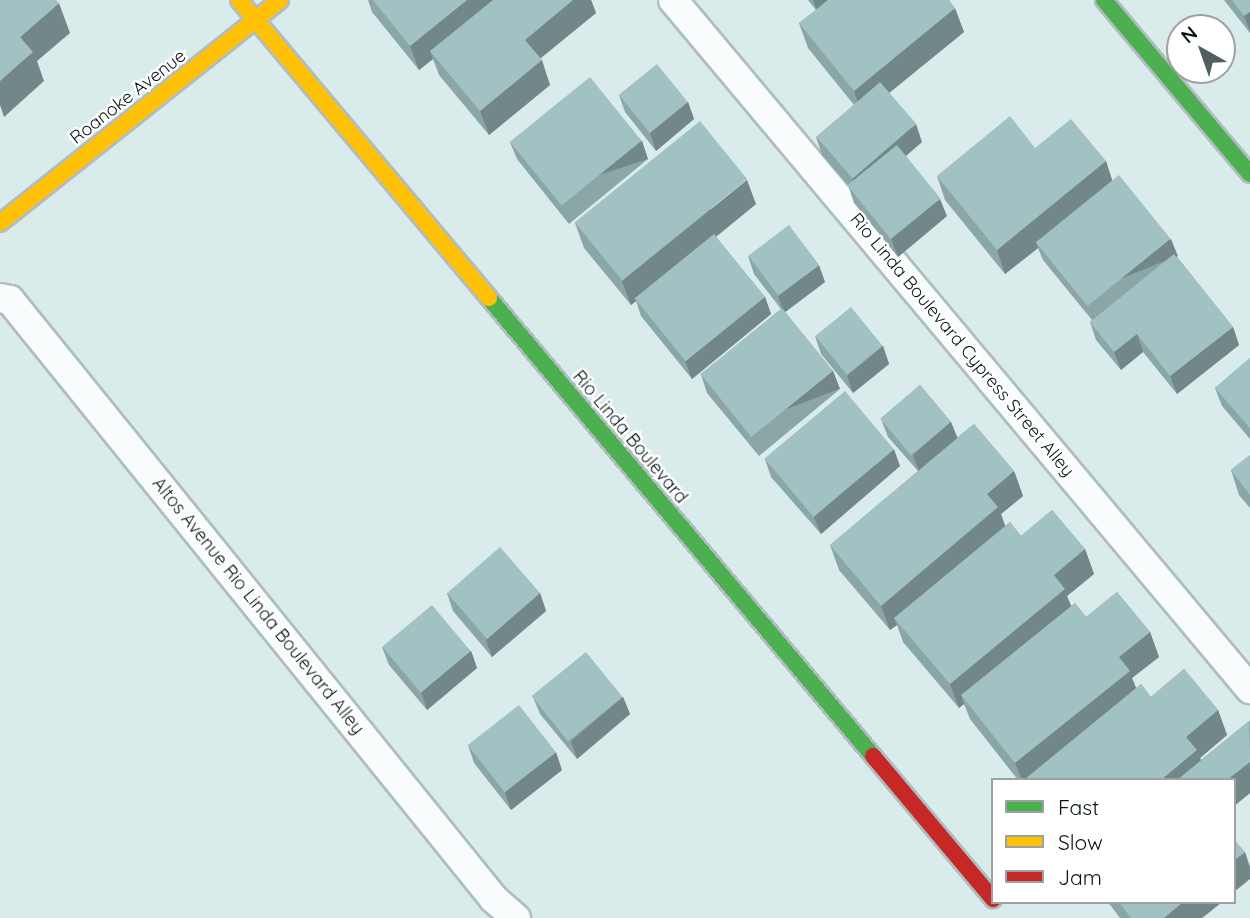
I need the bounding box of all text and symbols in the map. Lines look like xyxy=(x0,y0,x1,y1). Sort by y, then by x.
north arrow xyxy=(1166,14,1236,84)
text: N xyxy=(1176,21,1202,48)
street label: Roanoke Avenue xyxy=(66,45,190,149)
street label: Rio Linda Boulevard Cypress Street Alley xyxy=(845,209,1079,481)
street label: Rio Linda Boulevard xyxy=(568,366,692,508)
street label: Altos Avenue Rio Linda Boulevard Alley xyxy=(148,473,368,739)
legend xyxy=(991,778,1236,904)
text: Fast xyxy=(1058,794,1099,820)
text: Slow xyxy=(1058,829,1103,855)
text: Jam xyxy=(1058,864,1102,890)

